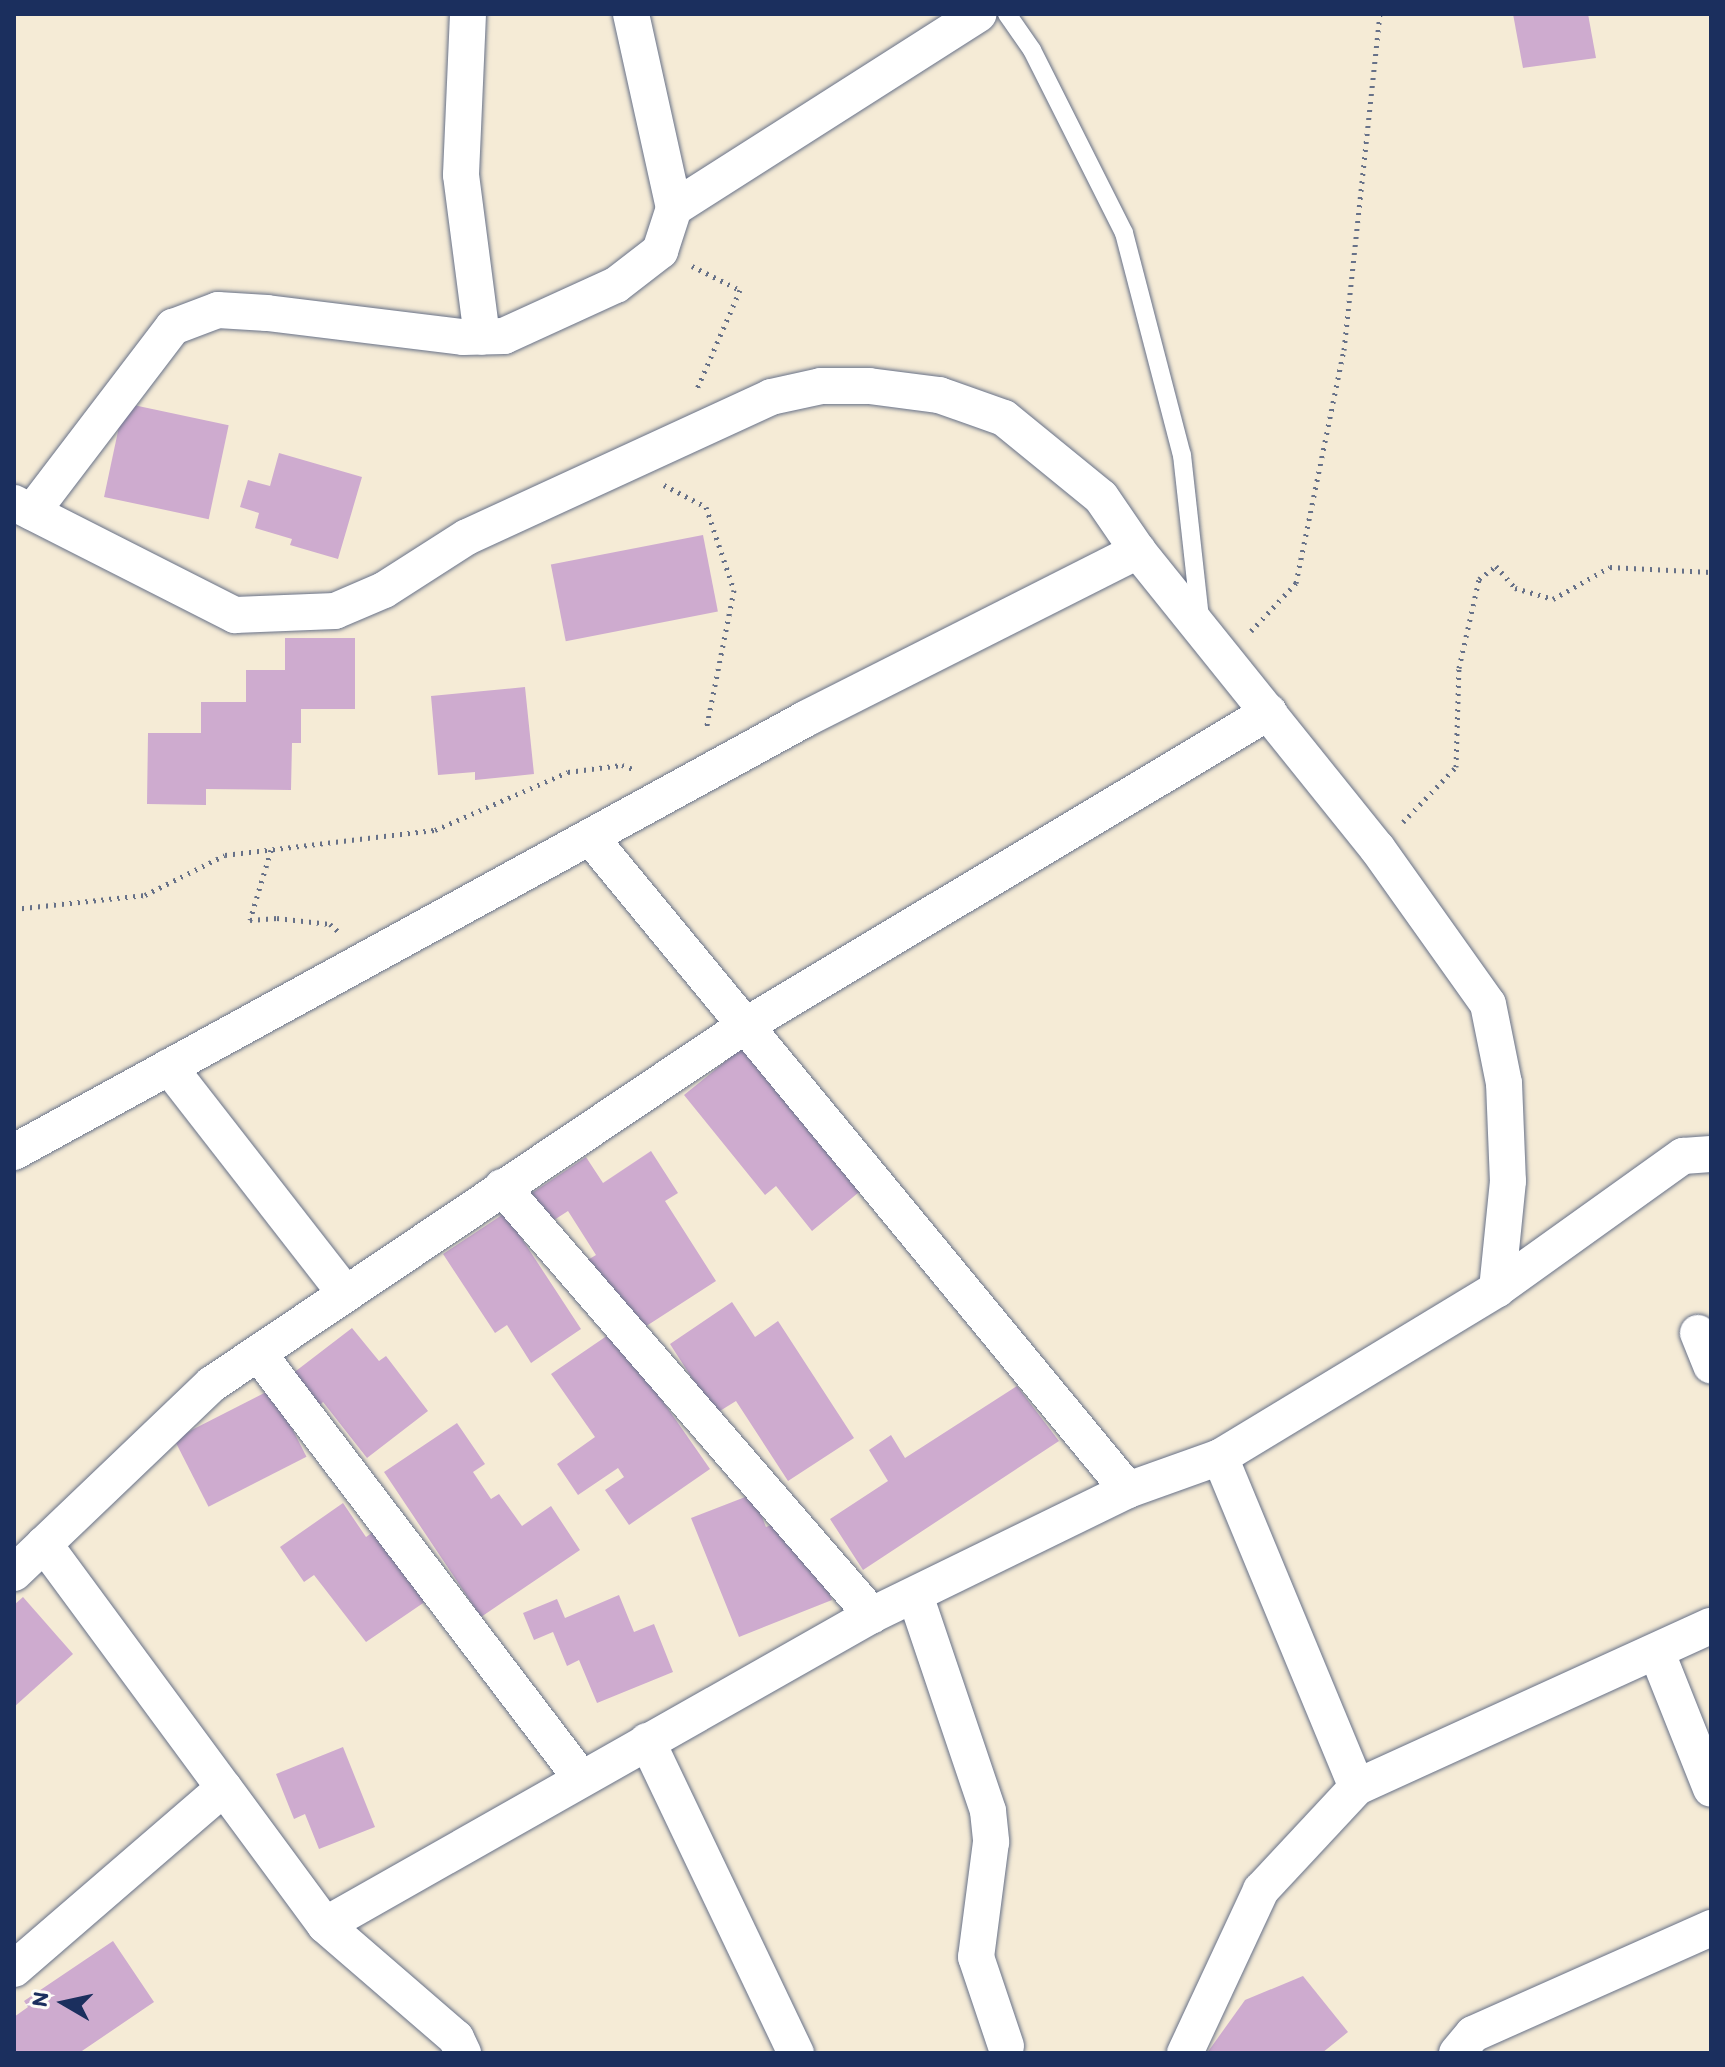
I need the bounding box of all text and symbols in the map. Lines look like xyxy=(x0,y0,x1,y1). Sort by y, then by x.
north arrow xyxy=(24,1963,104,2043)
text: N xyxy=(25,1990,54,2009)

